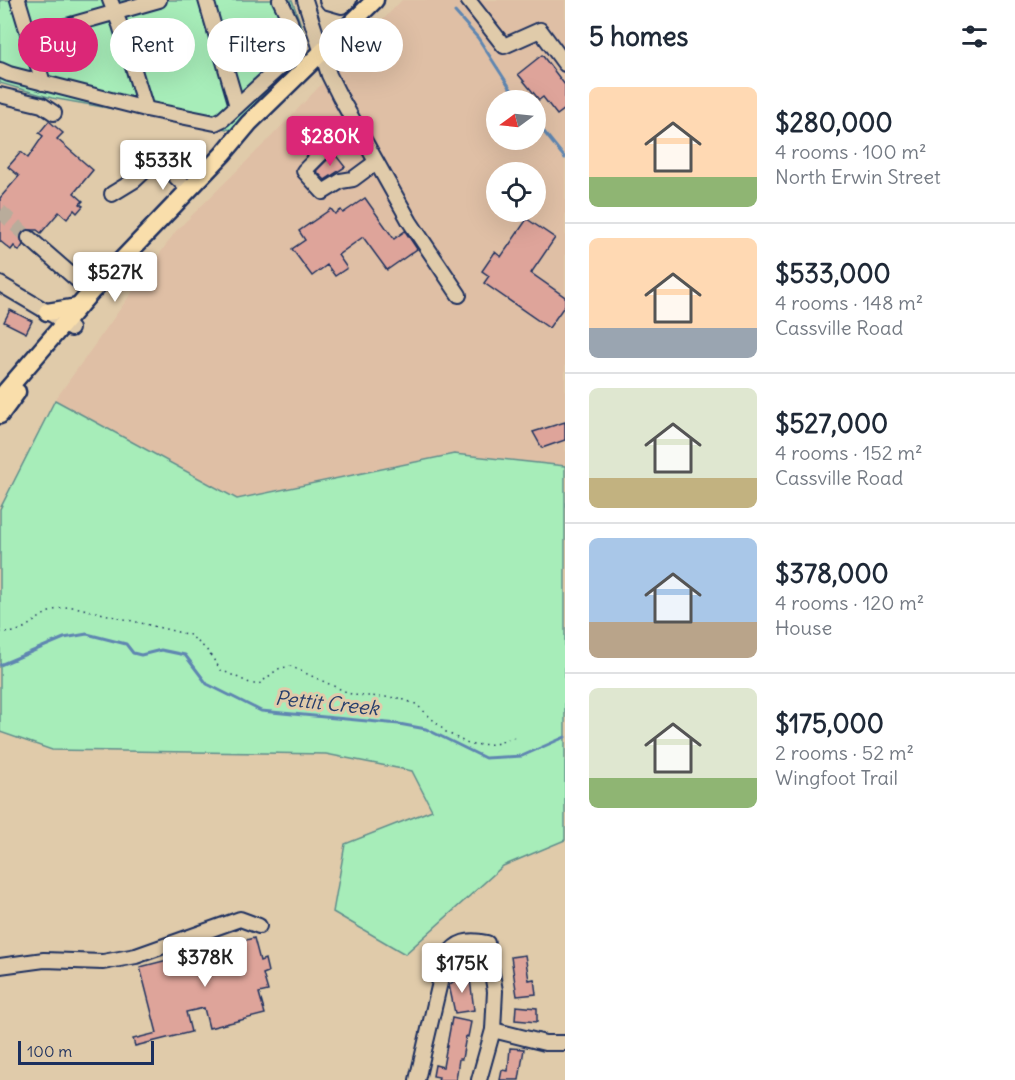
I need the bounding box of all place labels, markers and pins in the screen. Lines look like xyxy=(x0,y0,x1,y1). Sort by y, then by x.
pin: $280K xyxy=(288,116,372,167)
pin: $533K xyxy=(121,140,205,191)
pin: $527K xyxy=(73,252,157,303)
pin: $378K xyxy=(163,937,247,988)
pin: $175K xyxy=(420,943,504,994)

